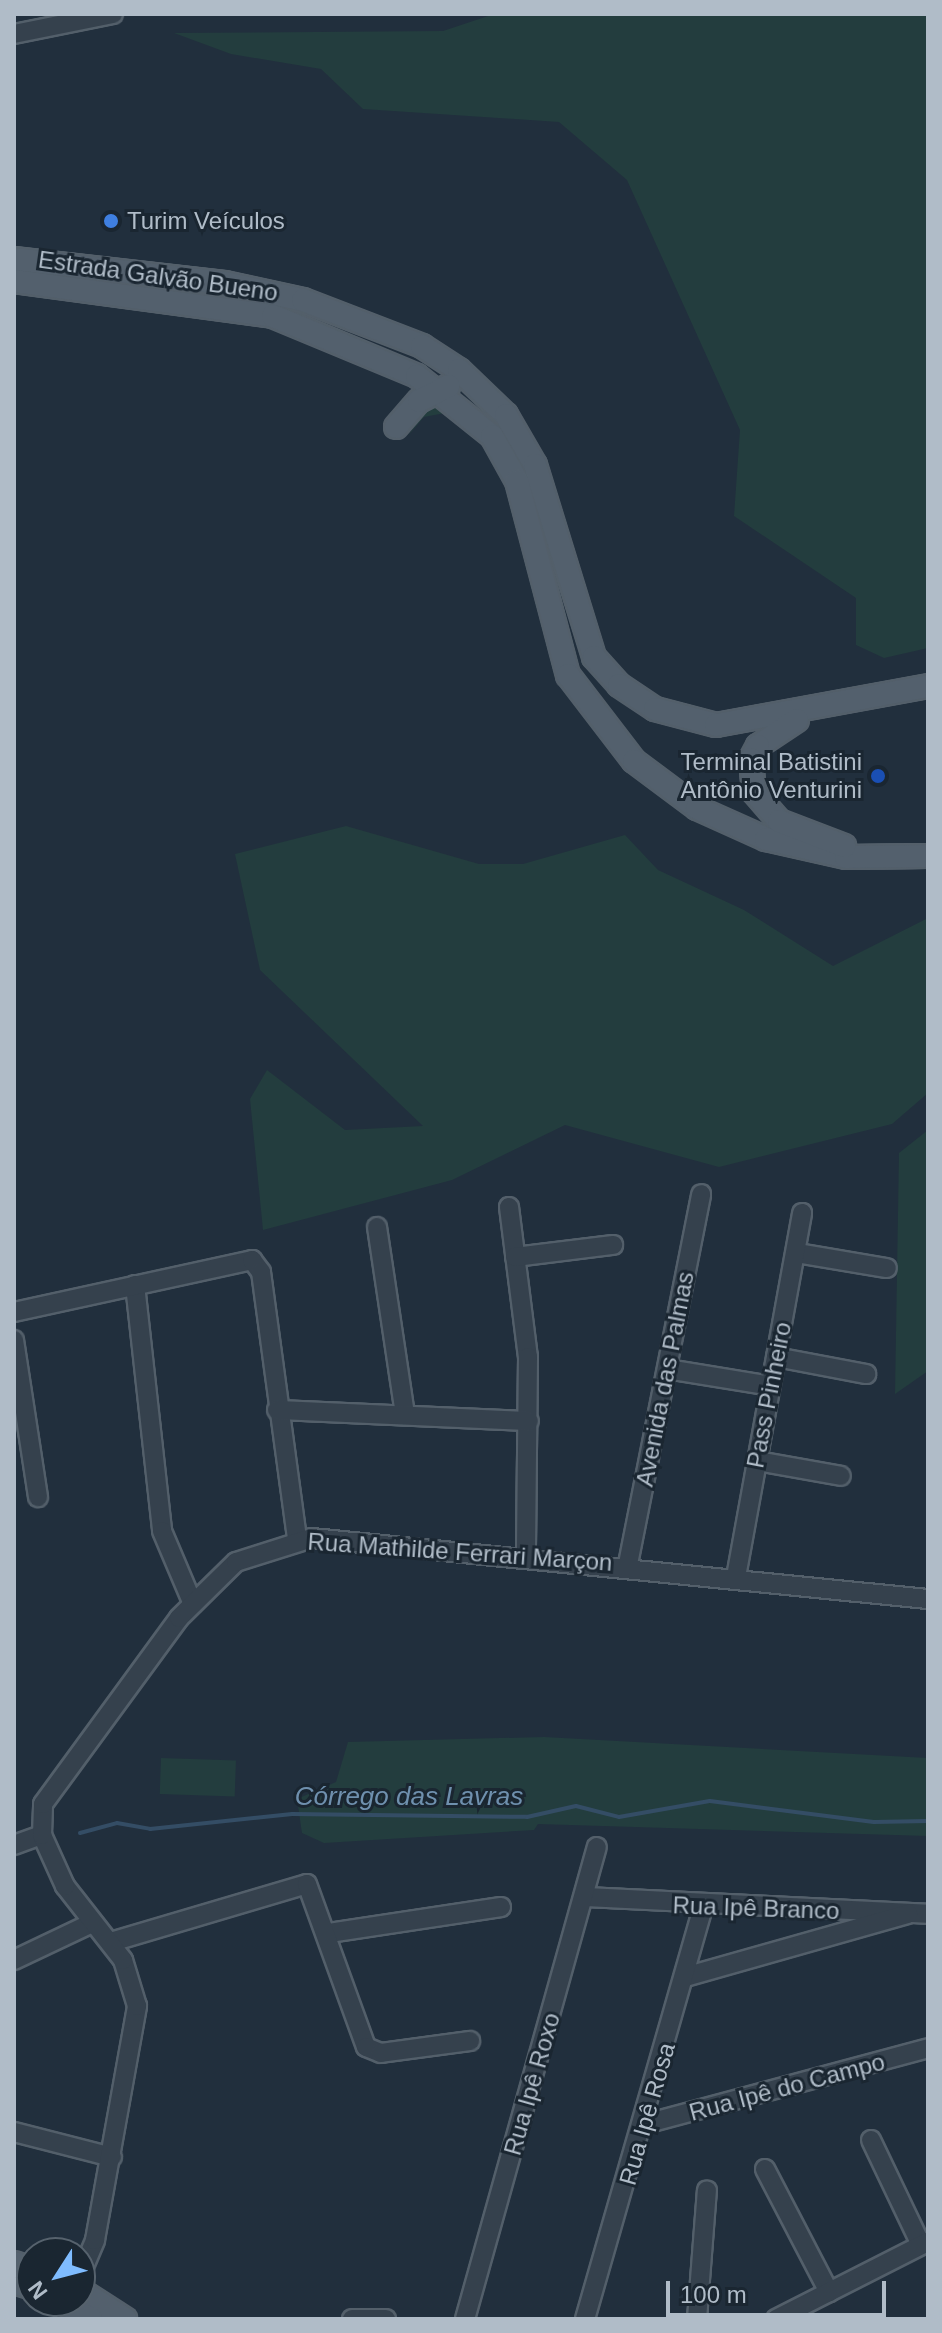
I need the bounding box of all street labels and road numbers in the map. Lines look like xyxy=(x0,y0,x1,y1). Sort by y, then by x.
street label: Estrada Galvão Bueno xyxy=(36,245,280,307)
street label: Avenida das Palmas xyxy=(630,1269,700,1489)
street label: Pass Pinheiro xyxy=(741,1320,797,1470)
street label: Rua Mathilde Ferrari Marçon xyxy=(307,1527,613,1577)
street label: Rua Ipê Branco xyxy=(672,1891,840,1925)
street label: Rua Ipê Roxo xyxy=(498,2009,566,2159)
street label: Rua Ipê Rosa xyxy=(613,2039,681,2189)
street label: Rua Ipê do Campo xyxy=(686,2047,888,2127)

